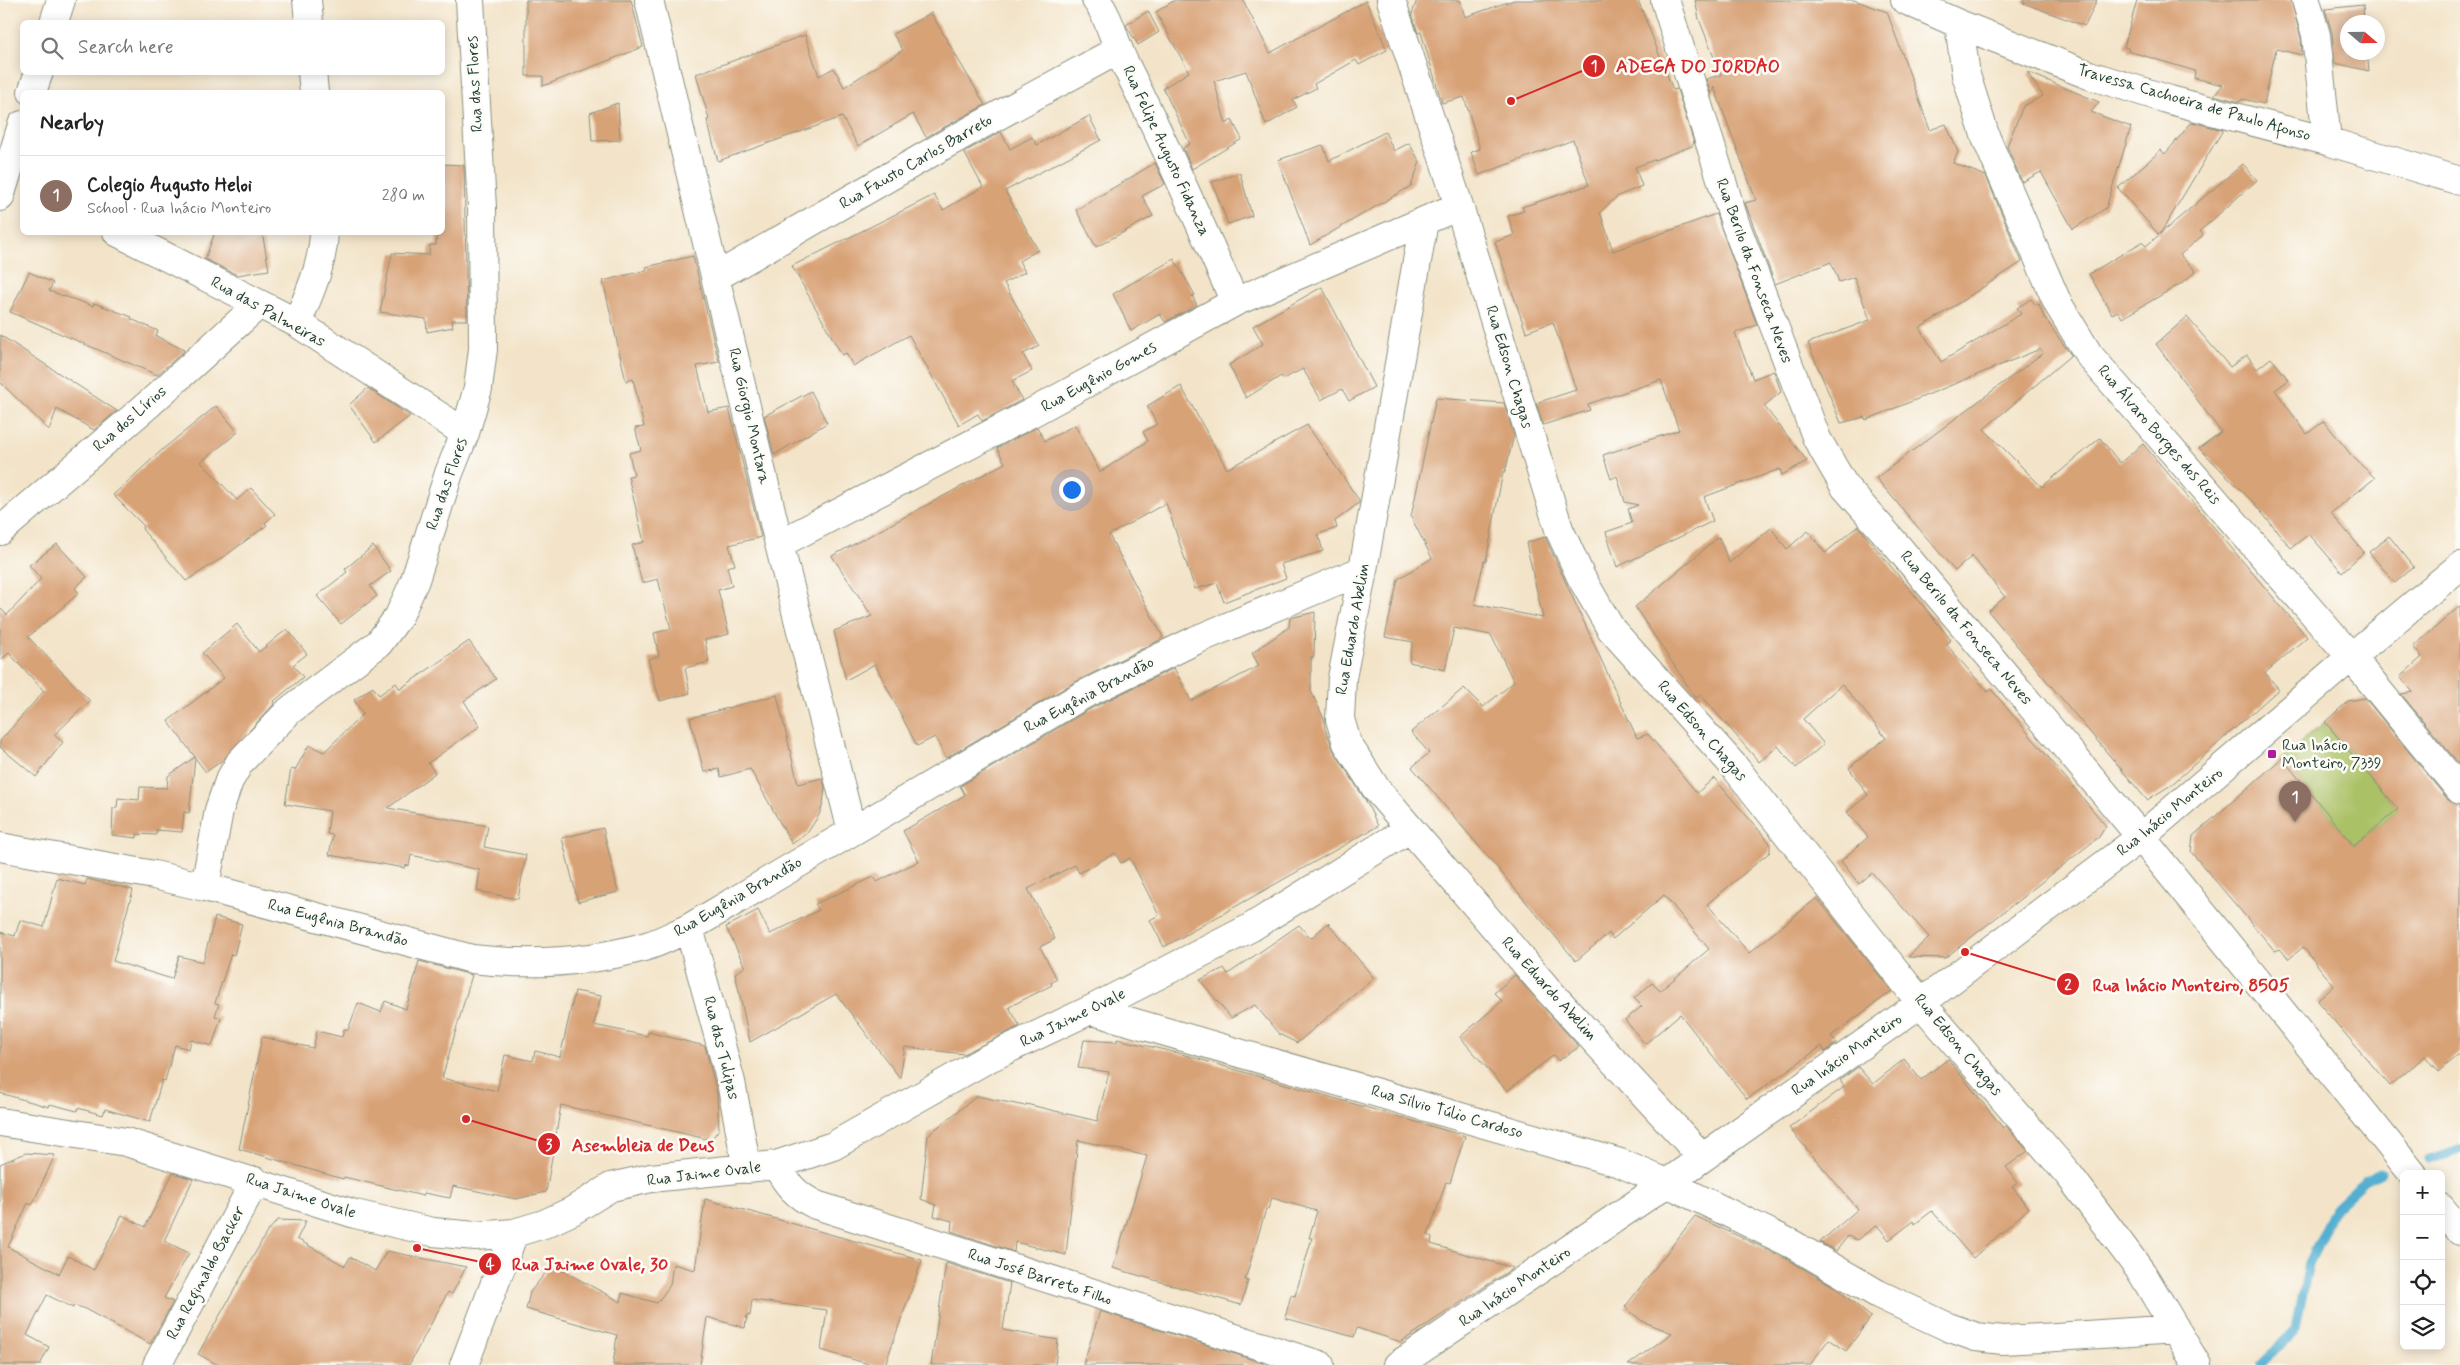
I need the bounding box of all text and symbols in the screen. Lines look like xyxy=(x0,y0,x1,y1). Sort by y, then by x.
north arrow xyxy=(2340,15,2385,60)
search box xyxy=(20,20,445,75)
icon: search xyxy=(38,34,66,62)
text: Search here xyxy=(78,35,174,60)
street label: Rua das Flores xyxy=(462,35,488,133)
callout: ADEGA DO JORDAO xyxy=(1581,50,1789,83)
text: ADEGA DO JORDAO xyxy=(1616,55,1780,79)
text: 1 xyxy=(1591,57,1597,77)
street label: Travessa Cachoeira de Paulo Afonso xyxy=(2074,60,2313,148)
street label: Rua Felipe Augusto Fidanza xyxy=(1117,62,1215,240)
text: Nearby xyxy=(40,109,104,137)
street label: Rua Fausto Carlos Barreto xyxy=(836,110,996,214)
text: Colegio Augusto Heloi xyxy=(87,173,252,198)
street label: Rua Berilo da Fonseca Neves xyxy=(1711,176,1797,366)
text: 1 xyxy=(52,185,60,206)
text: 280 m xyxy=(382,185,425,206)
text: School · Rua Inácio Monteiro xyxy=(87,198,271,219)
street label: Rua das Palmeiras xyxy=(207,272,329,352)
street label: Rua Edson Chagas xyxy=(1479,303,1538,431)
street label: Rua Eugênio Gomes xyxy=(1038,337,1160,417)
street label: Rua Giorgio Montara xyxy=(722,346,775,487)
street label: Rua Álvaro Borges dos Reis xyxy=(2092,361,2226,510)
street label: Rua dos Lírios xyxy=(89,381,171,457)
street label: Rua das Flores xyxy=(421,435,473,533)
your location xyxy=(1059,477,1085,503)
street label: Rua Berilo da Fonseca Neves xyxy=(1895,546,2037,710)
street label: Rua Eduardo Abelim xyxy=(1331,561,1375,697)
street label: Rua Eugênia Brandão xyxy=(1020,652,1158,738)
street label: Rua Edson Chagas xyxy=(1652,676,1752,787)
place label: Rua Inácio Monteiro, 7339 xyxy=(2282,735,2382,774)
marker: Rua Inácio Monteiro, 7339 xyxy=(2266,748,2278,760)
street label: Rua Inácio Monteiro xyxy=(2113,763,2228,861)
pin: 1 xyxy=(2279,781,2311,822)
street label: Rua Eugênia Brandão xyxy=(670,852,806,942)
street label: Rua Eugênia Brandão xyxy=(265,894,411,952)
street label: Rua Eduardo Abelim xyxy=(1497,932,1601,1046)
callout: Rua Inácio Monteiro, 8505 xyxy=(2055,968,2302,1001)
text: Rua Inácio Monteiro, 8505 xyxy=(2093,974,2290,998)
text: 2 xyxy=(2064,976,2072,996)
street label: Rua Jaime Ovale xyxy=(1017,983,1129,1053)
street label: Rua Edson Chagas xyxy=(1908,990,2007,1101)
street label: Rua das Tulipas xyxy=(698,994,744,1102)
street label: Rua Inácio Monteiro xyxy=(1788,1009,1907,1101)
street label: Rua Silvio Túlio Cardoso xyxy=(1369,1080,1526,1144)
callout: Asembleia de Deus xyxy=(536,1128,724,1161)
text: Asembleia de Deus xyxy=(572,1134,714,1158)
text: 3 xyxy=(546,1136,553,1156)
street label: Rua Jaime Ovale xyxy=(646,1157,762,1191)
street label: Rua Jaime Ovale xyxy=(243,1168,359,1224)
map controls xyxy=(2400,1170,2445,1350)
button: + xyxy=(2400,1170,2445,1215)
street label: Rua Reginaldo Backer xyxy=(162,1202,251,1344)
button: − xyxy=(2400,1215,2445,1260)
street label: Rua Inácio Monteiro xyxy=(1455,1242,1575,1332)
street label: Rua José Barreto Filho xyxy=(965,1244,1115,1310)
callout: Rua Jaime Ovale, 30 xyxy=(477,1247,678,1280)
text: Rua Jaime Ovale, 30 xyxy=(512,1253,668,1277)
text: 4 xyxy=(486,1255,495,1275)
button: locate xyxy=(2400,1260,2445,1305)
button: layers xyxy=(2400,1305,2445,1350)

